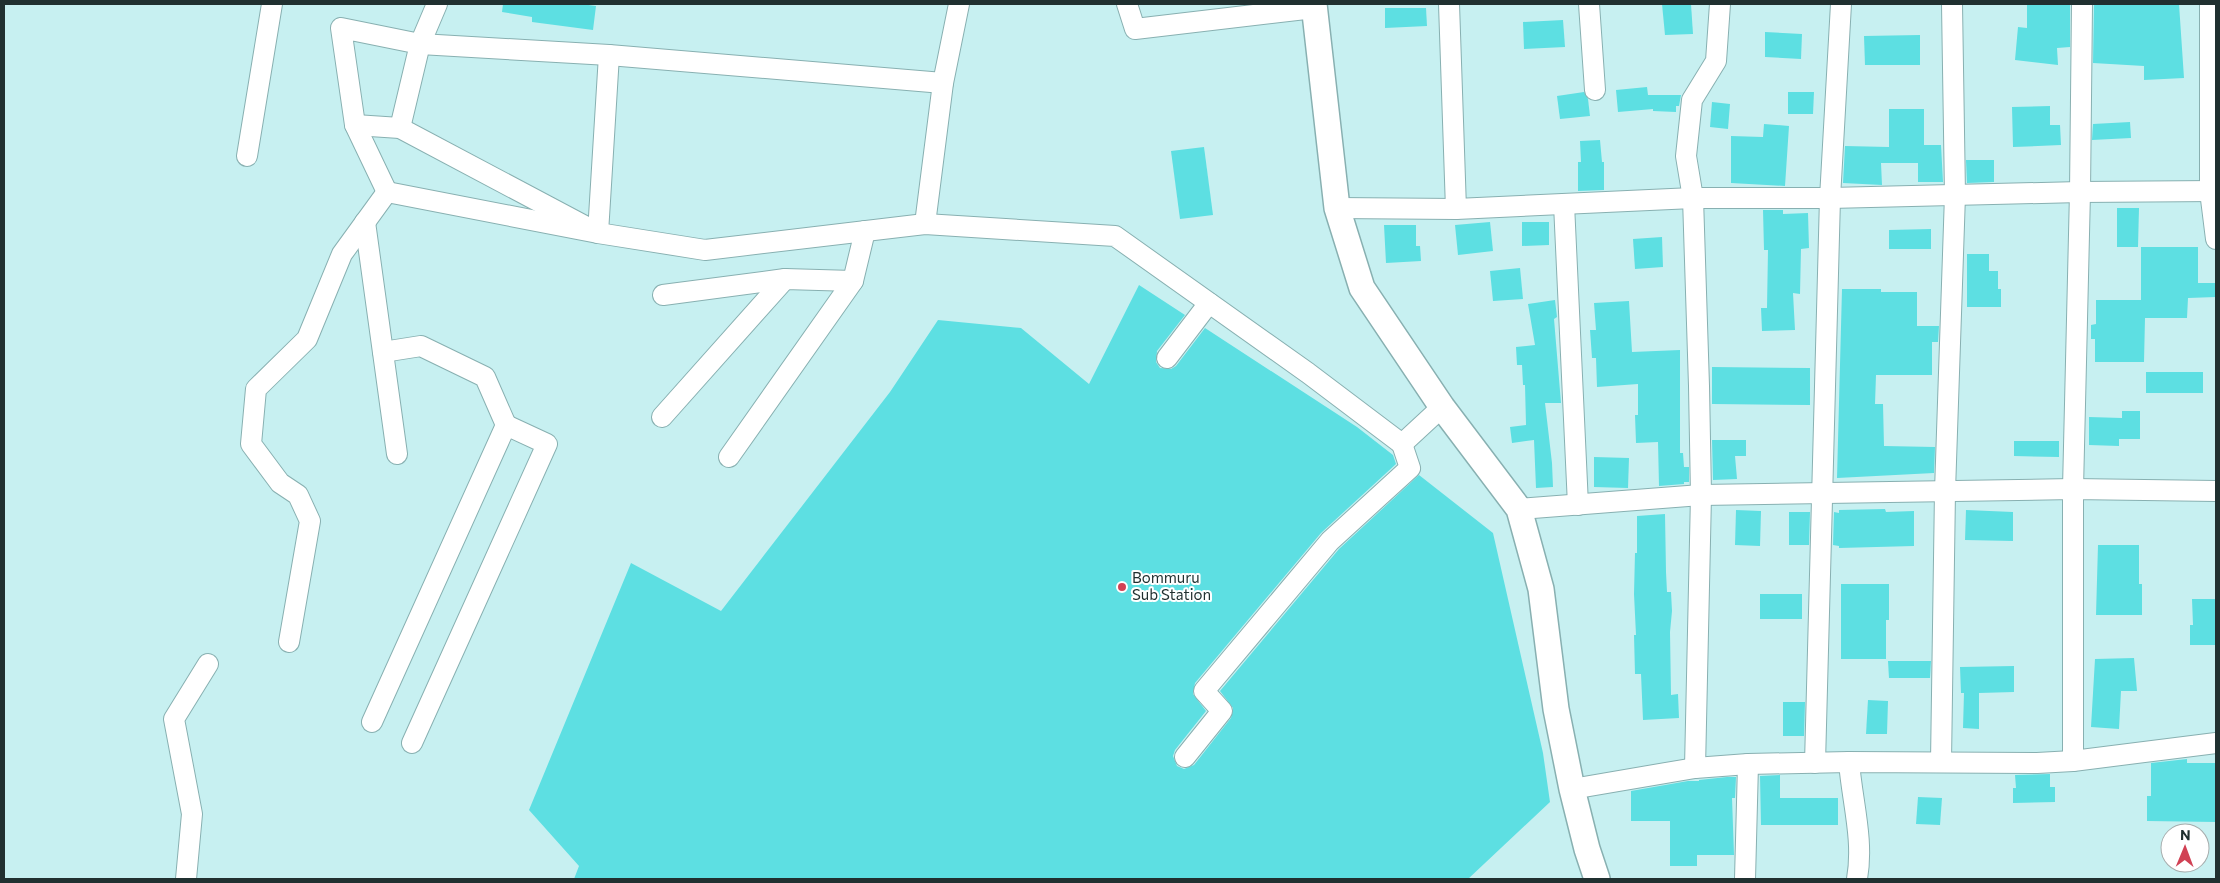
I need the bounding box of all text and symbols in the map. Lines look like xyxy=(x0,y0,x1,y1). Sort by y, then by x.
place label: Bommuru Sub Station xyxy=(1132,568,1211,603)
marker: Bommuru Sub Station xyxy=(1116,581,1128,593)
north arrow xyxy=(2160,823,2210,873)
text: N xyxy=(2180,826,2191,843)

